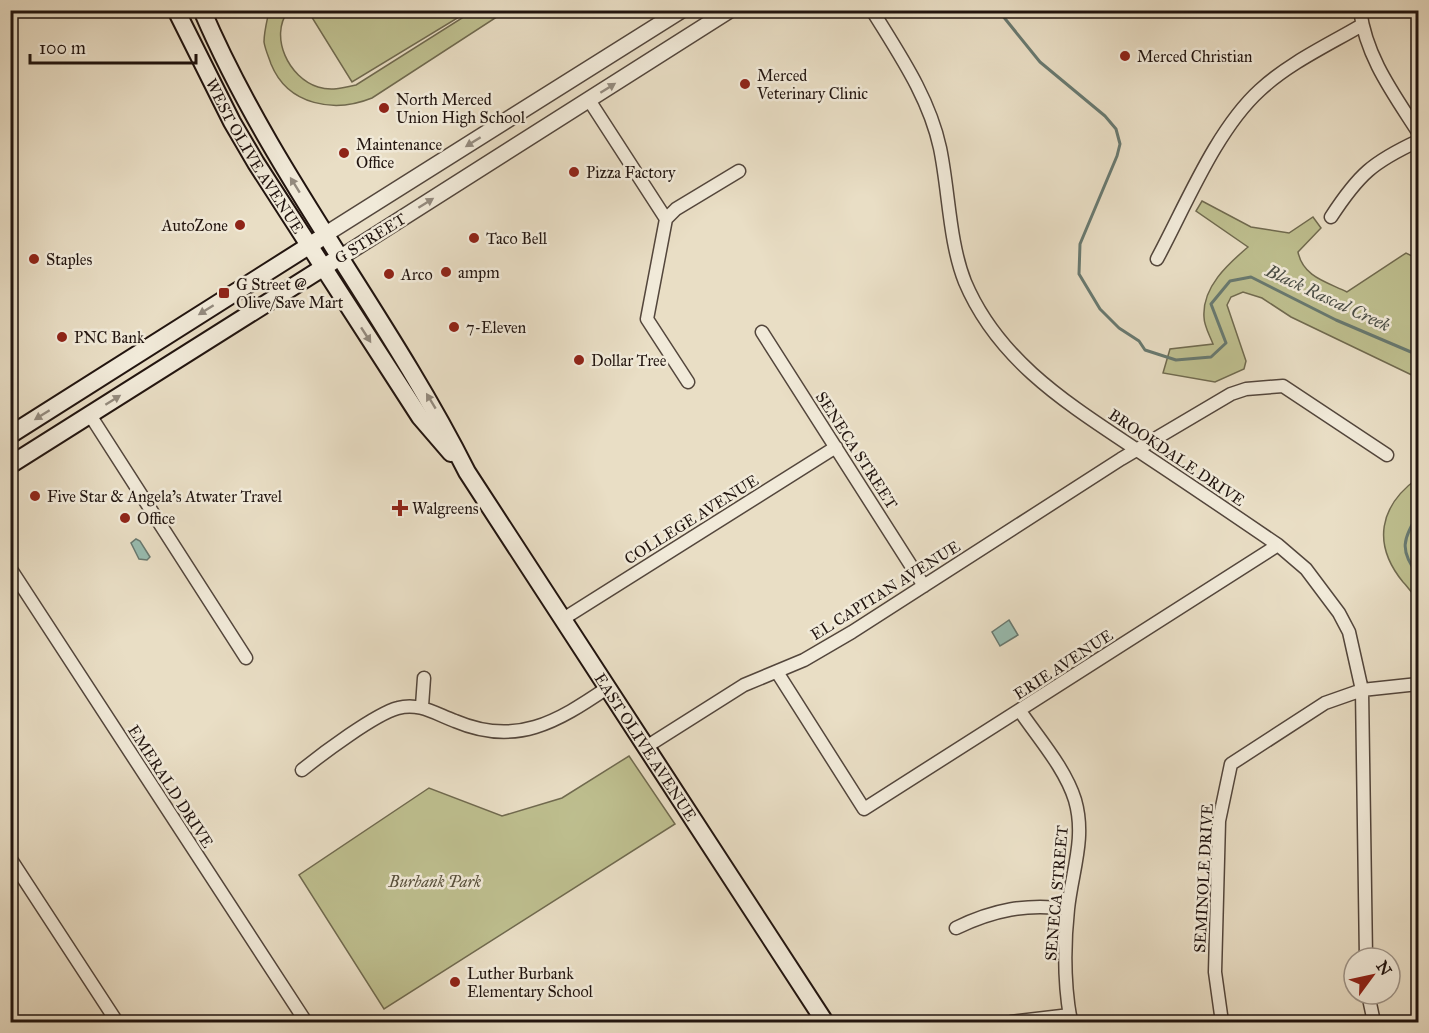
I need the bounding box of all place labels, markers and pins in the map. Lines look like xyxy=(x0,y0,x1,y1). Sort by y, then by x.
place label: Merced Christian xyxy=(1137,47,1253,66)
marker: Merced Christian xyxy=(1118,49,1132,63)
place label: Merced Veterinary Clinic xyxy=(756,66,868,103)
marker: Merced Veterinary Clinic xyxy=(738,77,752,91)
place label: North Merced Union High School xyxy=(396,90,526,128)
marker: North Merced Union High School xyxy=(377,101,391,115)
place label: Maintenance Office xyxy=(356,135,442,172)
marker: Maintenance Office xyxy=(337,146,351,160)
place label: Pizza Factory xyxy=(586,163,676,182)
marker: Pizza Factory xyxy=(567,165,581,179)
place label: AutoZone xyxy=(161,216,228,235)
marker: AutoZone xyxy=(233,218,247,232)
place label: Taco Bell xyxy=(486,229,548,248)
marker: Taco Bell xyxy=(467,231,481,245)
place label: Staples xyxy=(46,250,92,269)
marker: Staples xyxy=(27,252,41,266)
place label: ampm xyxy=(458,263,500,282)
place label: Arco xyxy=(400,265,433,284)
marker: ampm xyxy=(439,265,453,279)
marker: Arco xyxy=(382,267,396,281)
place label: G Street @ Olive/Save Mart xyxy=(236,275,344,312)
marker: G Street @ Olive/Save Mart xyxy=(217,286,231,300)
place label: 7-Eleven xyxy=(466,318,527,337)
marker: 7-Eleven xyxy=(447,320,461,334)
place label: PNC Bank xyxy=(74,328,145,347)
marker: PNC Bank xyxy=(55,330,69,344)
place label: Dollar Tree xyxy=(591,351,667,370)
marker: Dollar Tree xyxy=(572,353,586,367)
place label: Five Star & Angela's Atwater Travel xyxy=(47,487,283,507)
marker: Five Star & Angela's Atwater Travel xyxy=(28,489,42,503)
place label: Walgreens xyxy=(412,499,479,519)
marker: Walgreens xyxy=(393,501,407,515)
place label: Office xyxy=(137,509,176,528)
marker: Office xyxy=(118,511,132,525)
place label: Luther Burbank Elementary School xyxy=(467,964,593,1001)
marker: Luther Burbank Elementary School xyxy=(448,975,462,989)

